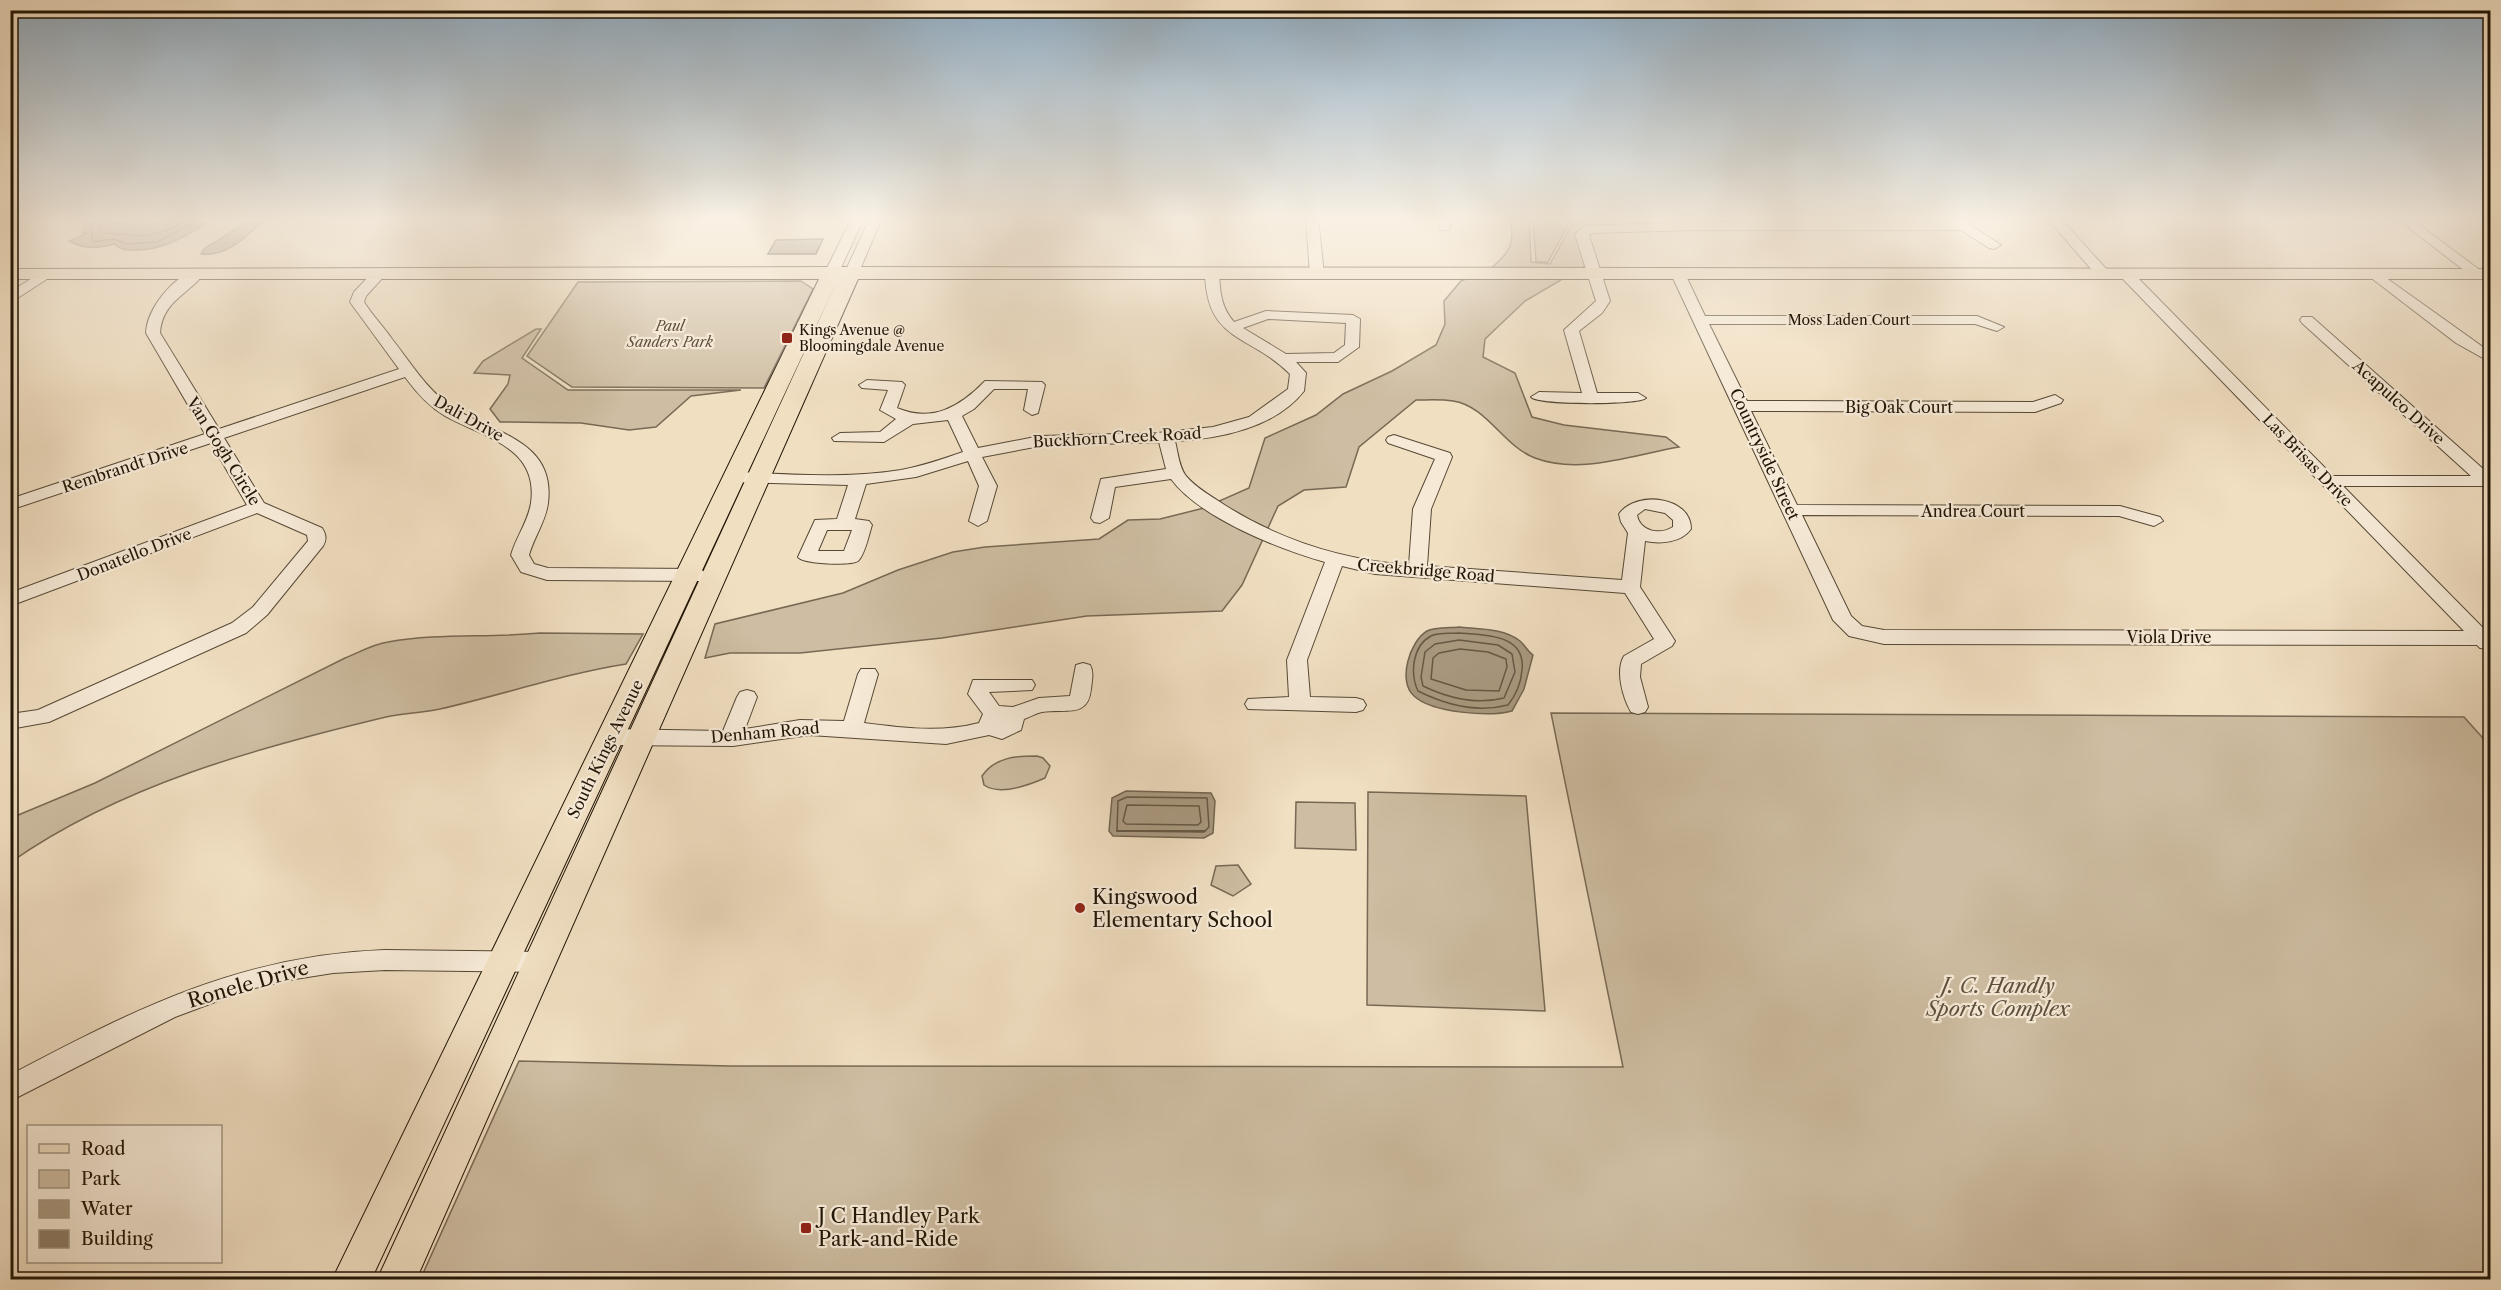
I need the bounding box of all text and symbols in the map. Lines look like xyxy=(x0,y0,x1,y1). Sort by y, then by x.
street label: Moss Laden Court xyxy=(1788,311,1910,329)
park label: Paul Sanders Park xyxy=(626,317,714,351)
place label: Kings Avenue @ Bloomingdale Avenue xyxy=(799,321,944,355)
marker: Kings Avenue @ Bloomingdale Avenue xyxy=(780,331,794,345)
street label: Acapulco Drive xyxy=(2348,355,2449,449)
street label: Countryside Street xyxy=(1726,385,1804,523)
street label: Dali Drive xyxy=(431,391,507,445)
street label: Van Gogh Circle xyxy=(182,392,265,509)
street label: Big Oak Court xyxy=(1845,397,1953,417)
street label: Las Brisas Drive xyxy=(2259,409,2357,511)
street label: Buckhorn Creek Road xyxy=(1032,423,1202,451)
street label: Rembrandt Drive xyxy=(59,437,191,497)
street label: Andrea Court xyxy=(1920,501,2025,521)
street label: Donatello Drive xyxy=(74,523,194,585)
street label: Creekbridge Road xyxy=(1356,554,1496,586)
street label: Viola Drive xyxy=(2125,627,2212,647)
street label: South Kings Avenue xyxy=(563,676,647,822)
street label: Denham Road xyxy=(710,717,820,747)
place label: Kingswood Elementary School xyxy=(1092,885,1273,932)
marker: Kingswood Elementary School xyxy=(1073,901,1087,915)
street label: Ronele Drive xyxy=(185,955,311,1013)
park label: J. C. Handly Sports Complex xyxy=(1926,974,2071,1021)
legend xyxy=(27,1125,222,1263)
text: Road xyxy=(81,1138,126,1160)
text: Park xyxy=(81,1168,122,1190)
text: Water xyxy=(80,1198,133,1220)
place label: J C Handley Park Park-and-Ride xyxy=(815,1204,981,1251)
marker: J C Handley Park Park-and-Ride xyxy=(799,1221,813,1235)
text: Building xyxy=(81,1228,153,1250)

